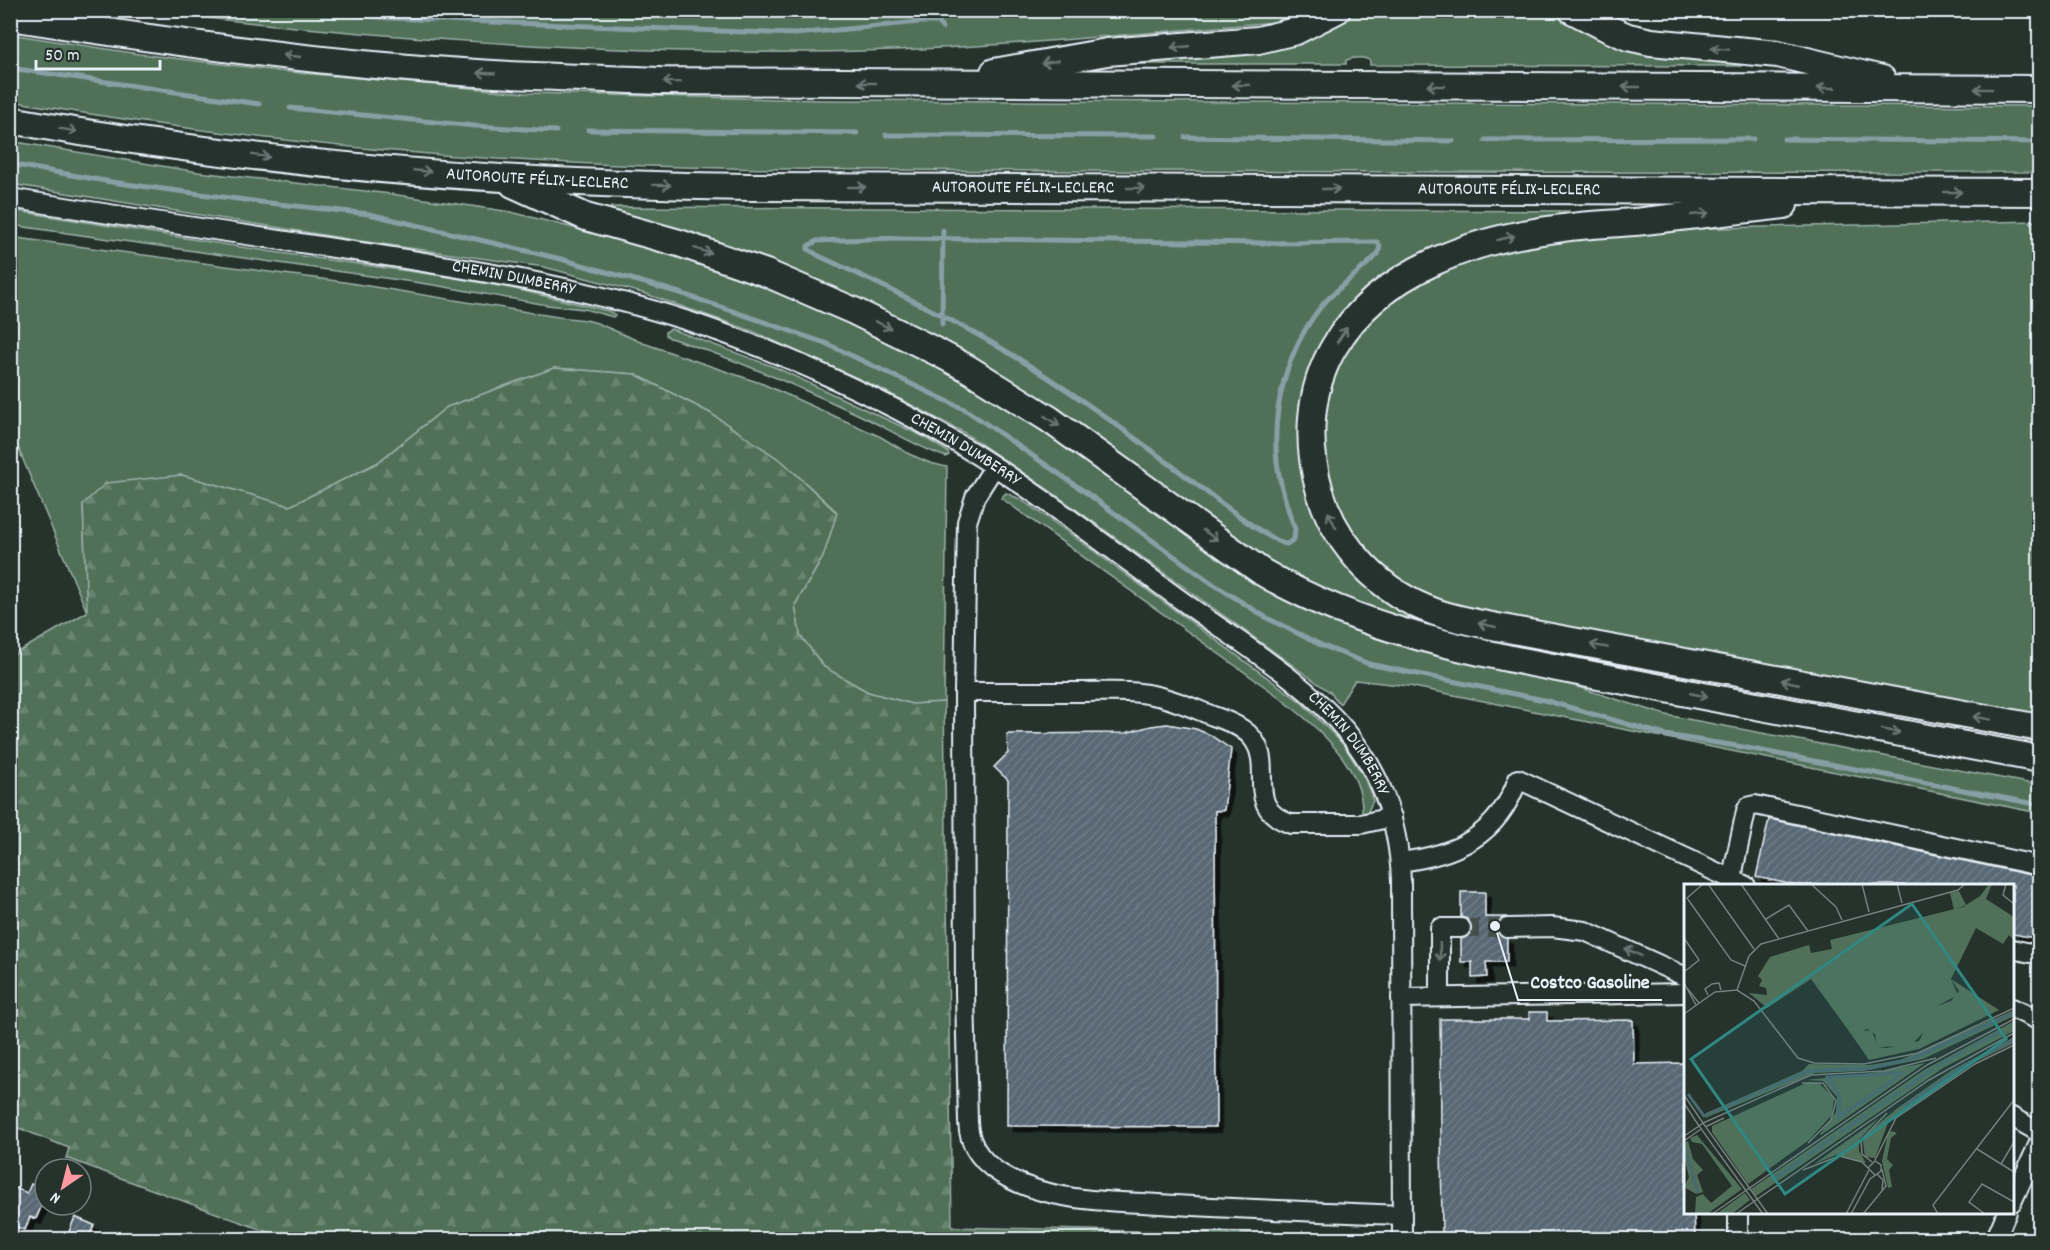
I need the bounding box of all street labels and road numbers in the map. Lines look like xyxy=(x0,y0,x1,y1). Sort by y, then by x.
street label: AUTOROUTE FÉLIX-LECLERC xyxy=(445,162,629,197)
street label: AUTOROUTE FÉLIX-LECLERC xyxy=(932,175,1115,201)
street label: AUTOROUTE FÉLIX-LECLERC xyxy=(1418,177,1601,203)
street label: CHEMIN DUMBERRY xyxy=(450,254,579,303)
street label: CHEMIN DUMBERRY xyxy=(906,407,1027,493)
street label: CHEMIN DUMBERRY xyxy=(1302,685,1396,800)

